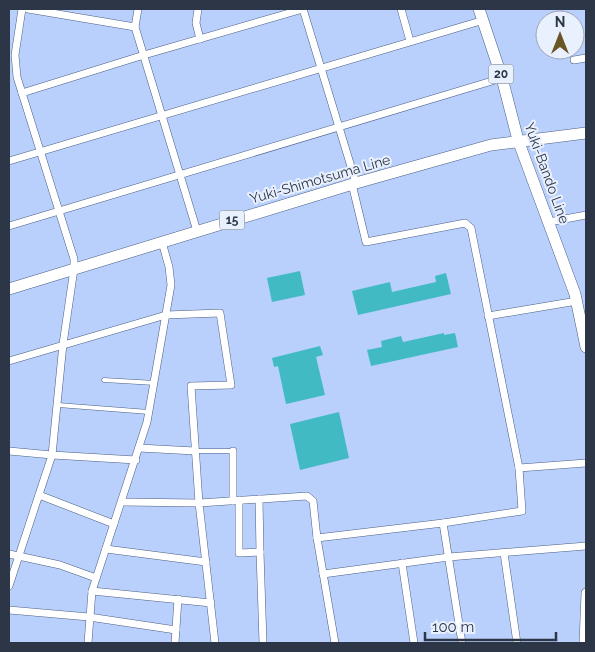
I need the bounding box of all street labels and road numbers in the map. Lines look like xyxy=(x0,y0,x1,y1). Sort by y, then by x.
road number: 20 xyxy=(488,64,514,84)
street label: Yuki-Bando Line xyxy=(521,120,573,226)
street label: Yuki-Shimotsuma Line xyxy=(248,151,392,207)
road number: 15 xyxy=(220,210,244,230)

